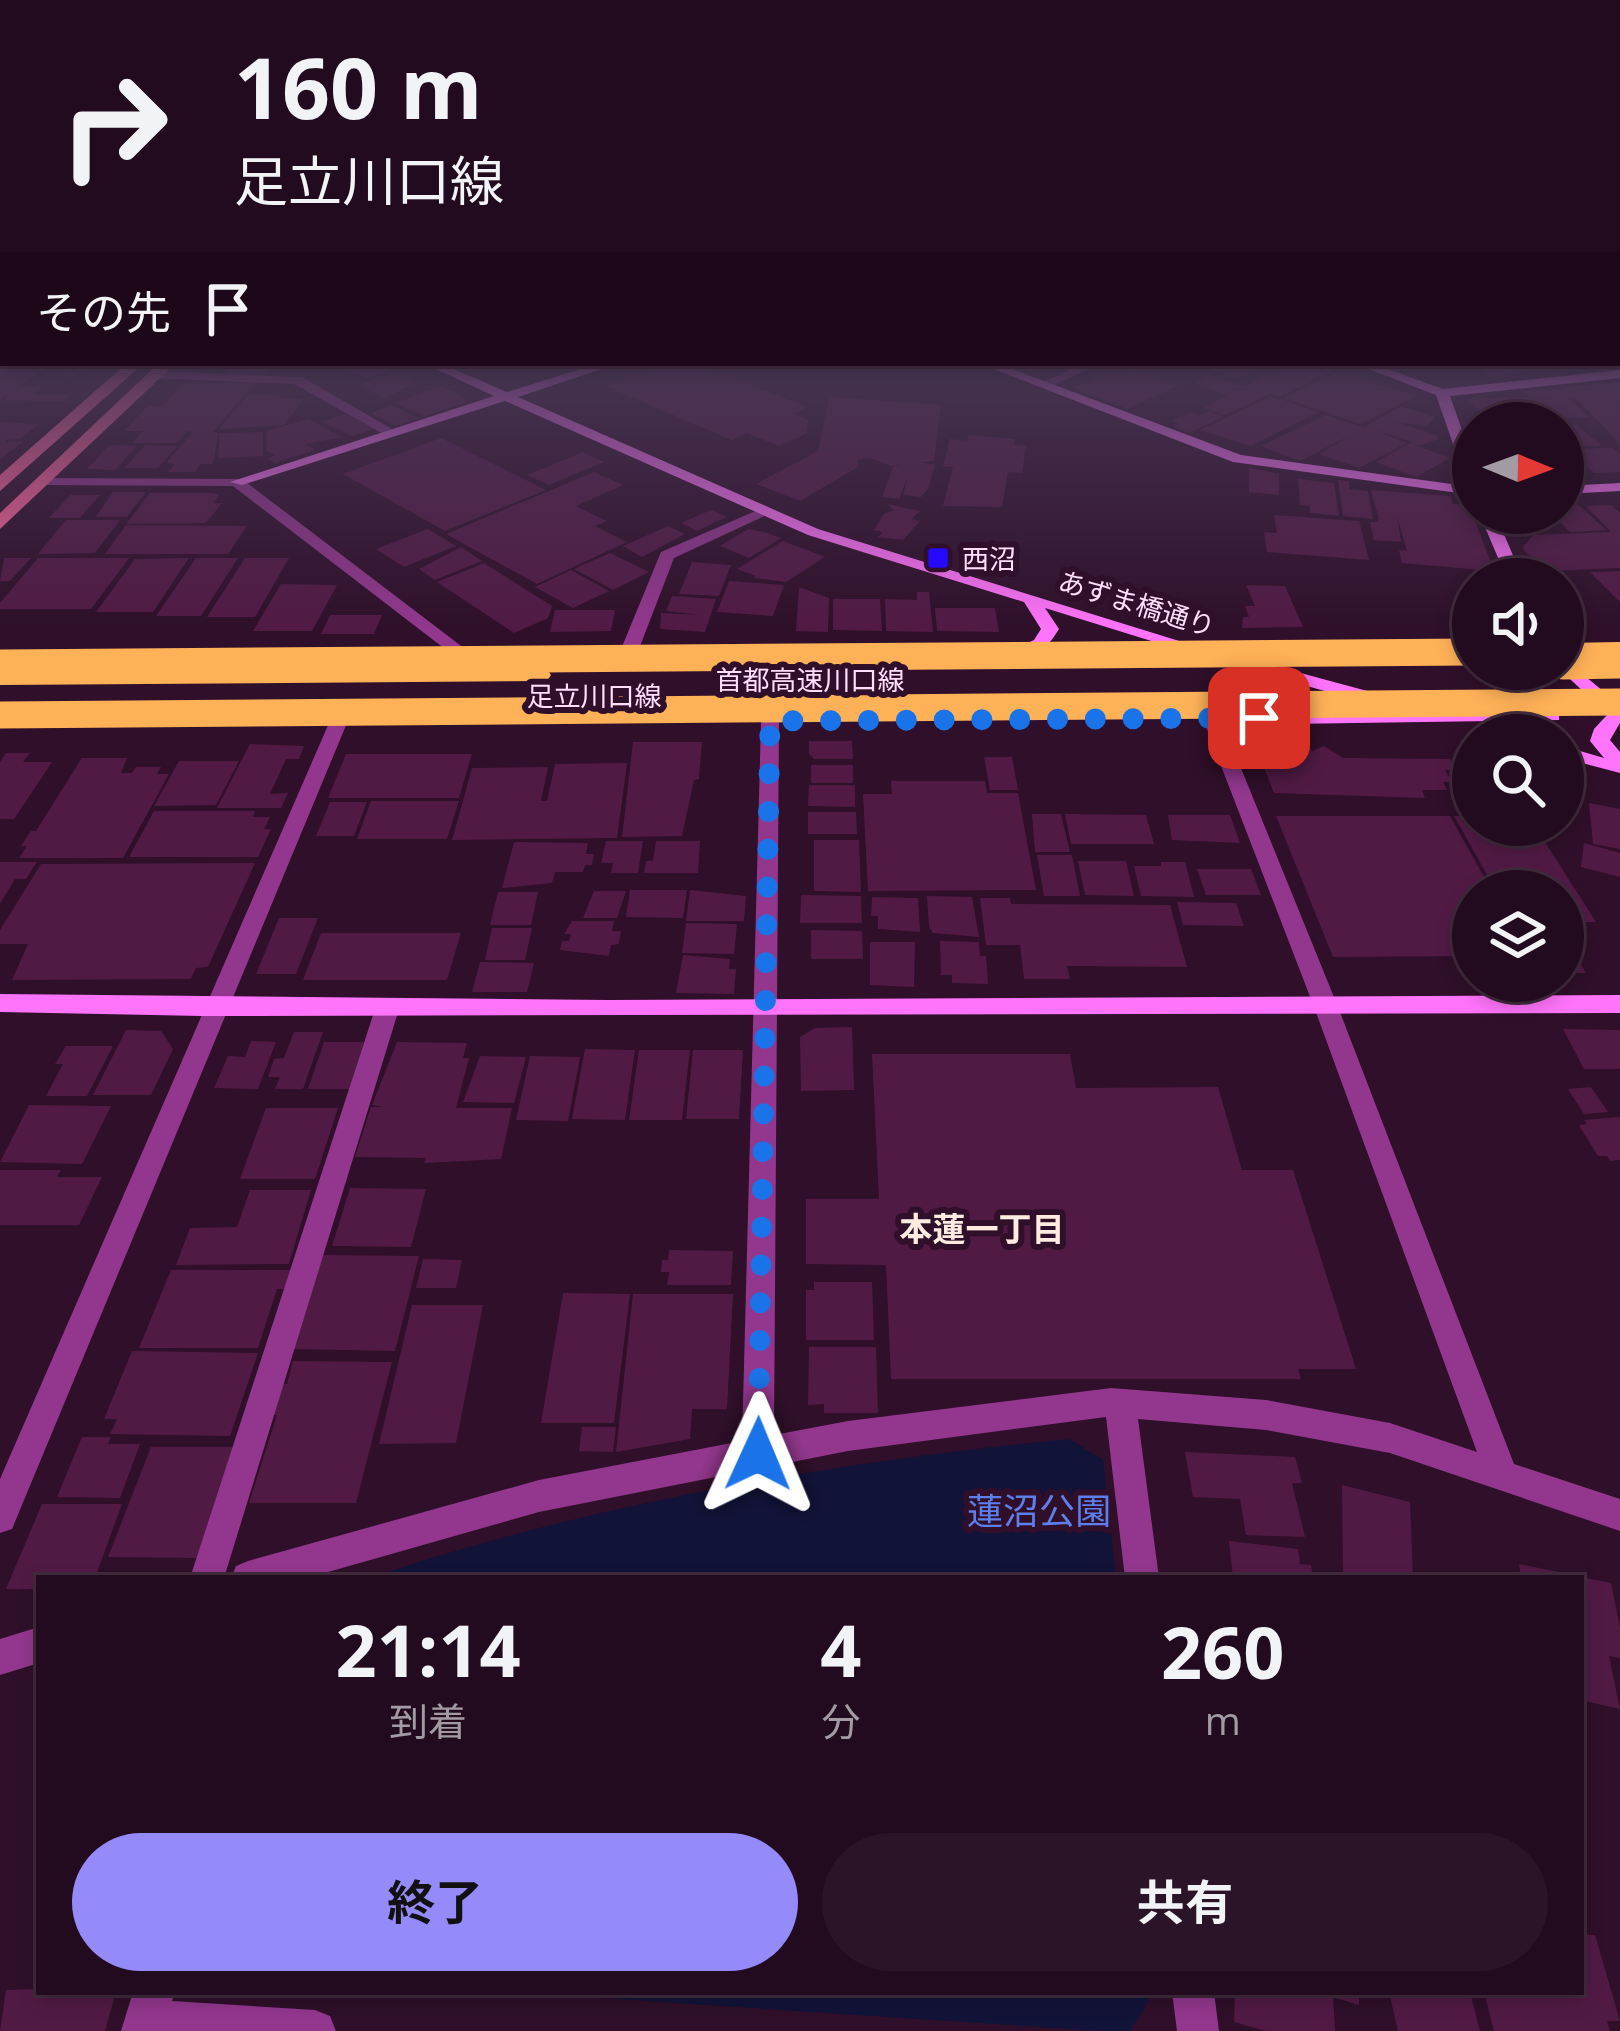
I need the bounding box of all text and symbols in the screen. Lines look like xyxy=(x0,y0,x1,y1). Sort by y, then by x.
text: 160 m xyxy=(234,29,482,144)
icon: right xyxy=(36,48,192,204)
text: 足立川口線 xyxy=(234,143,504,217)
icon: arrive xyxy=(195,276,261,342)
text: その先 xyxy=(36,281,171,342)
north arrow xyxy=(1452,402,1584,534)
map controls xyxy=(1452,402,1584,1002)
place label: 西沼 xyxy=(962,540,1016,577)
marker: 西沼 xyxy=(925,545,951,571)
button: sound xyxy=(1452,558,1584,690)
street label: あずま橋通り xyxy=(1054,562,1220,644)
street label: 首都高速川口線 xyxy=(716,661,905,698)
pin xyxy=(1208,667,1310,769)
street label: 足立川口線 xyxy=(527,677,662,714)
icon: arrive xyxy=(1226,685,1292,751)
button: search xyxy=(1452,714,1584,846)
button: layers xyxy=(1452,870,1584,1002)
district label: 本蓮一丁目 xyxy=(900,1206,1065,1251)
position arrow xyxy=(695,1391,821,1517)
park label: 蓮沼公園 xyxy=(967,1486,1111,1535)
text: 21:14 xyxy=(336,1600,521,1698)
text: 4 xyxy=(820,1600,861,1698)
text: 260 xyxy=(1161,1602,1284,1700)
text: m xyxy=(1205,1693,1241,1746)
text: 到着 xyxy=(389,1694,467,1747)
text: 分 xyxy=(821,1694,860,1747)
button: 終了 xyxy=(72,1833,798,1971)
button: 共有 xyxy=(822,1833,1548,1971)

